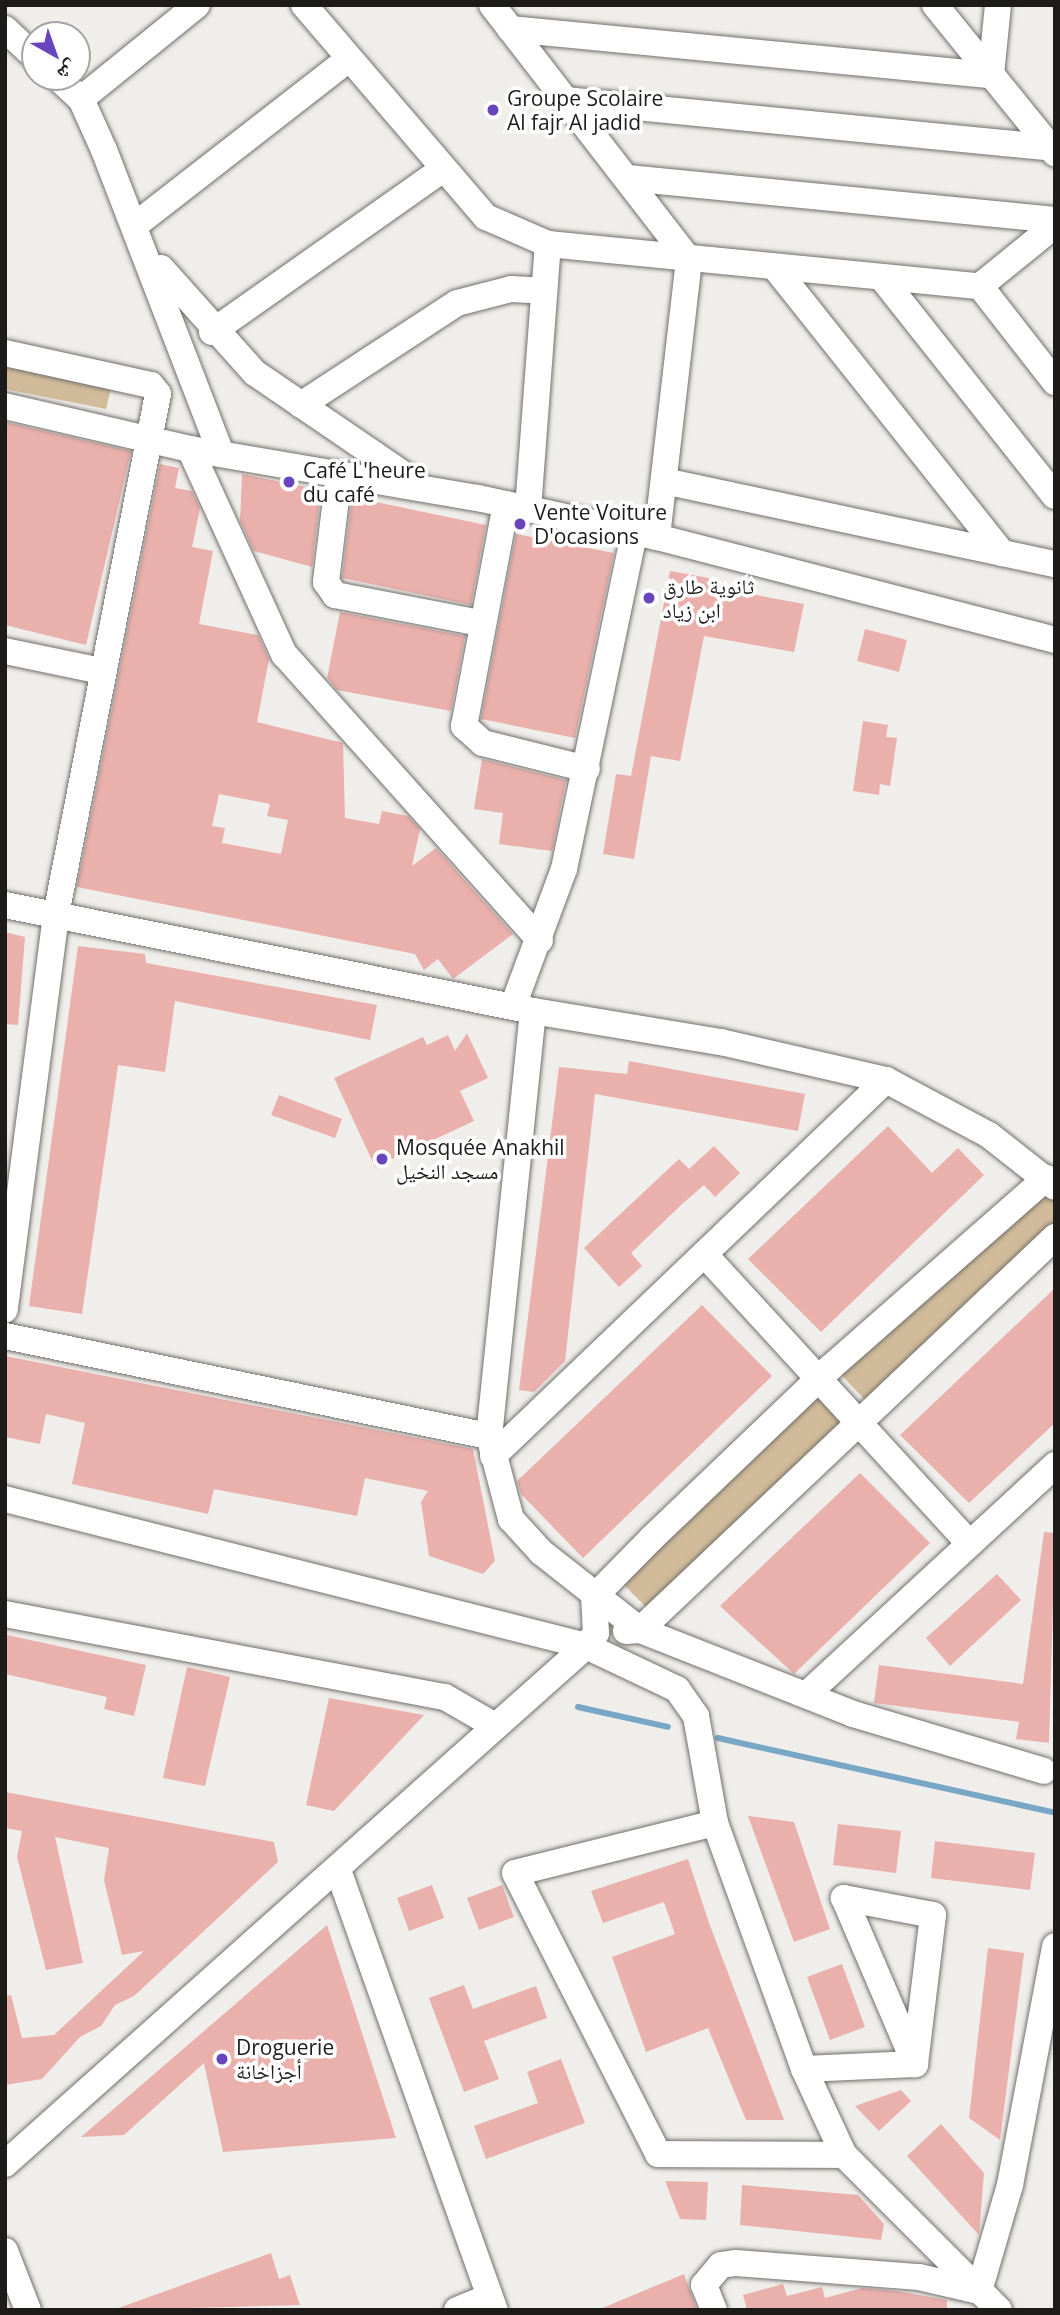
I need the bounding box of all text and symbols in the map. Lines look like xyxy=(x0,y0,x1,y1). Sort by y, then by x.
north arrow xyxy=(21,21,91,91)
text: ش xyxy=(52,54,84,87)
place label: Groupe Scolaire Al fajr Al jadid xyxy=(507,85,663,135)
marker: Groupe Scolaire Al fajr Al jadid xyxy=(485,102,501,118)
place label: Café L'heure du café xyxy=(303,457,426,507)
marker: Café L'heure du café xyxy=(281,474,297,490)
place label: Vente Voiture D'ocasions xyxy=(534,499,667,549)
marker: Vente Voiture D'ocasions xyxy=(512,516,528,532)
place label: ثانوية طارق ابن زياد xyxy=(663,573,754,623)
marker: ثانوية طارق ابن زياد xyxy=(641,590,657,606)
place label: Mosquée Anakhil مسجد النخيل xyxy=(396,1134,565,1184)
marker: Mosquée Anakhil مسجد النخيل xyxy=(374,1151,390,1167)
place label: Droguerie أجزاخانة xyxy=(236,2034,334,2084)
marker: Droguerie أجزاخانة xyxy=(214,2051,230,2067)

